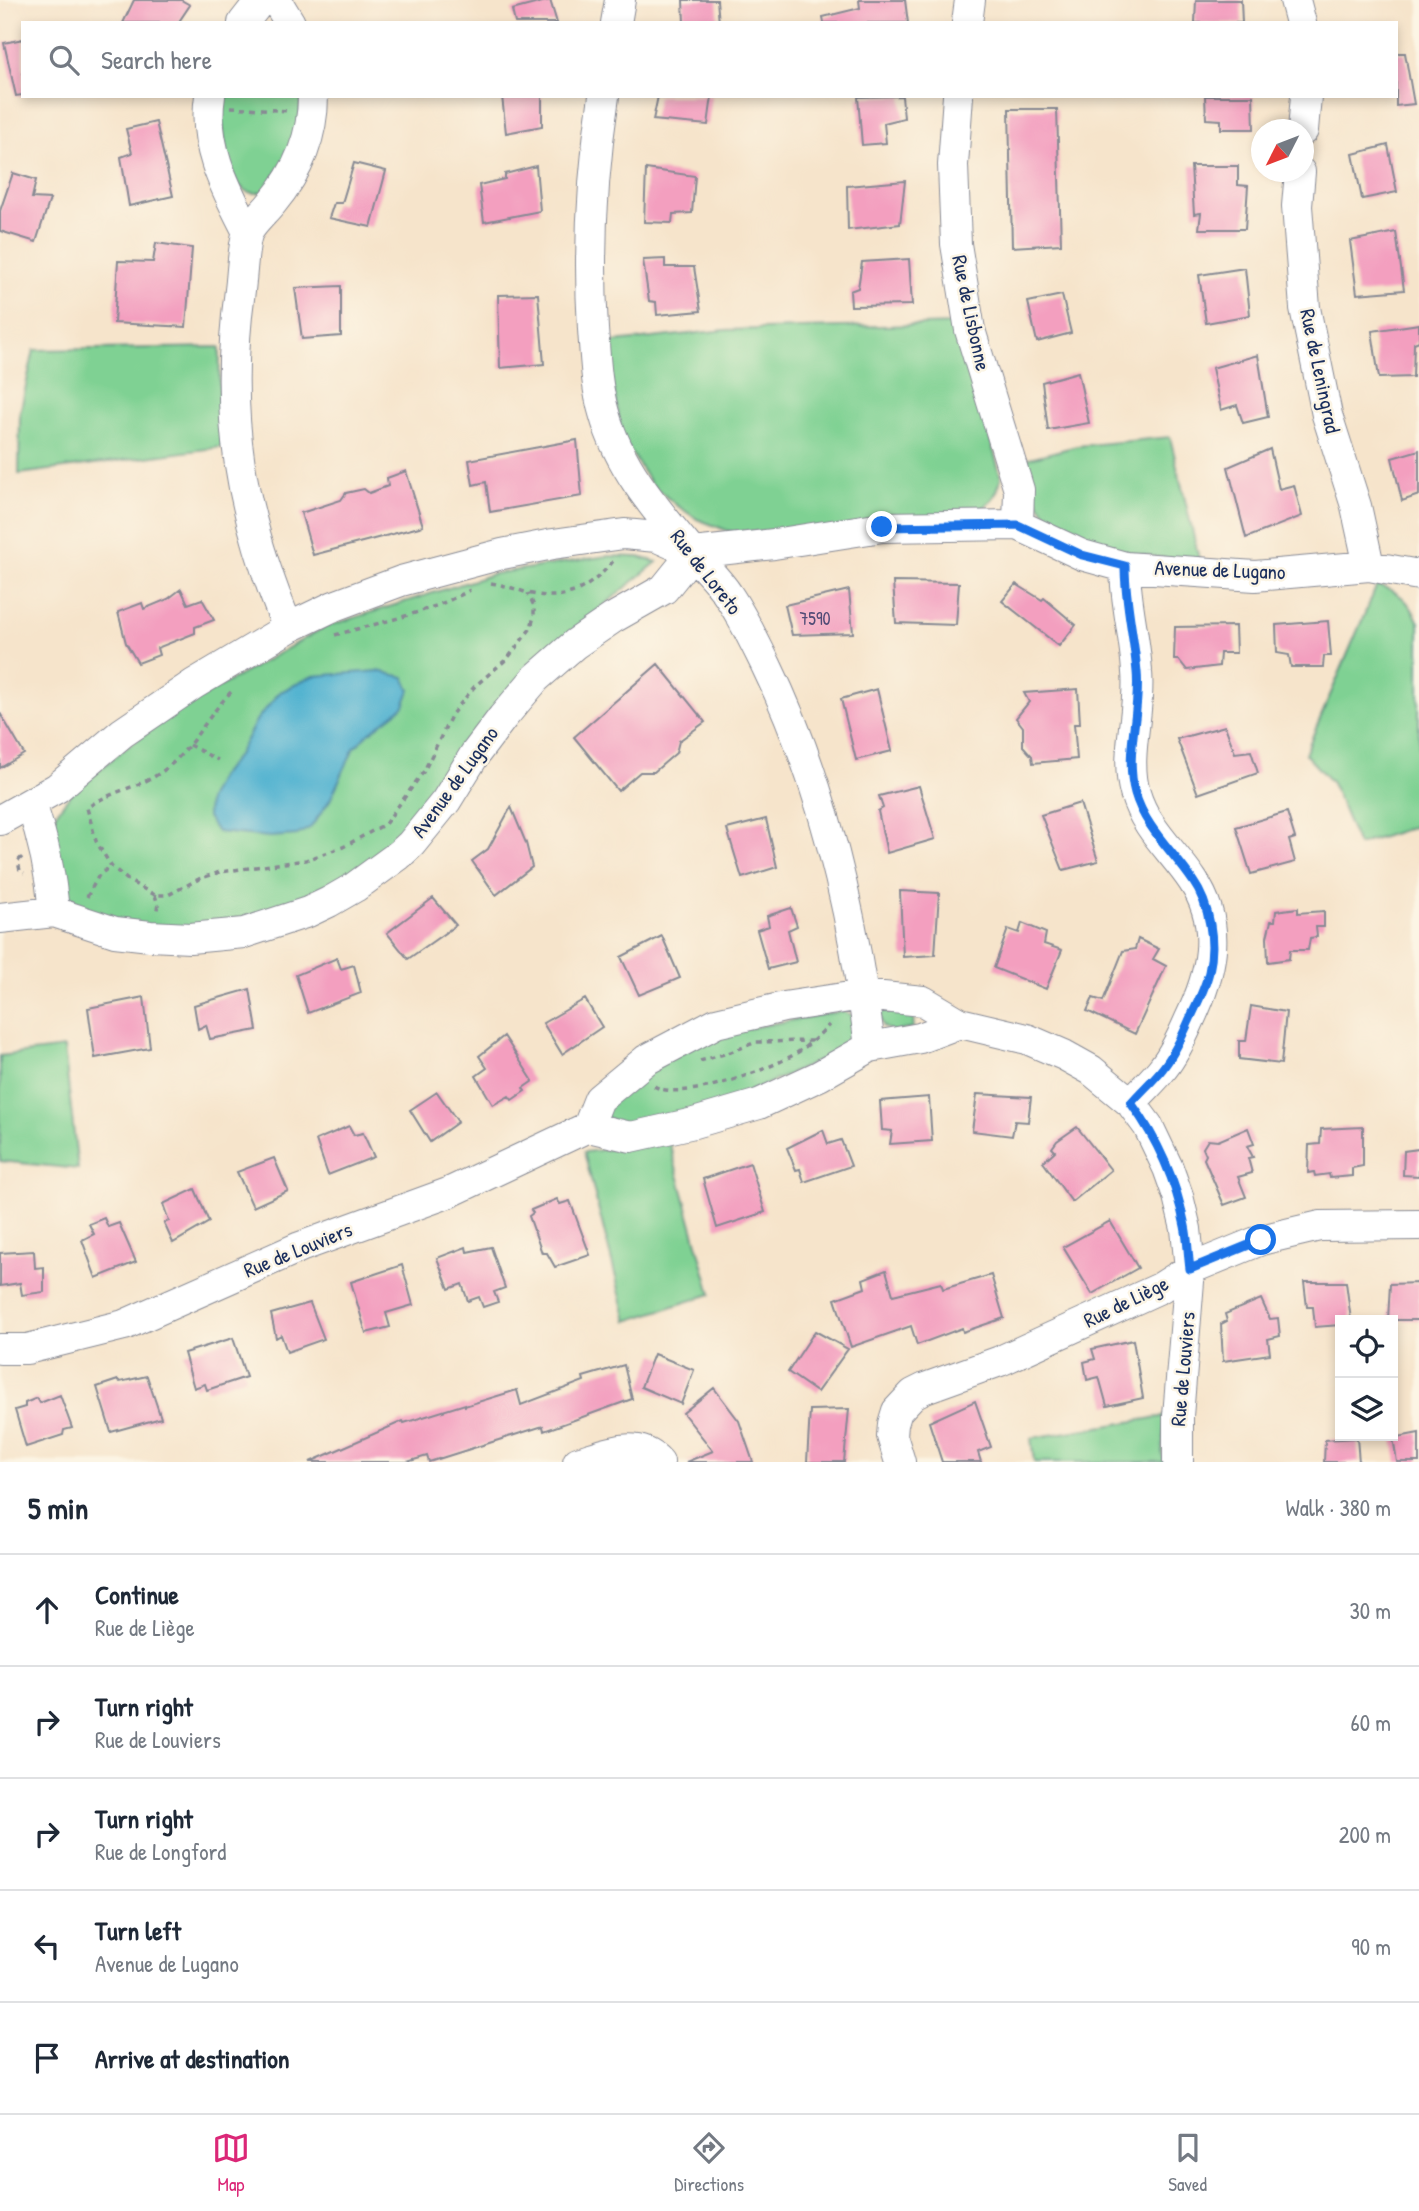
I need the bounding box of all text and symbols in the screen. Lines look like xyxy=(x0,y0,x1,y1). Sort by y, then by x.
search box xyxy=(21,21,1398,98)
icon: search xyxy=(45,41,83,79)
text: Search here xyxy=(101,42,212,77)
north arrow xyxy=(1251,119,1314,182)
street label: Rue de Lisbonne xyxy=(945,252,998,373)
street label: Rue de Leningrad xyxy=(1293,306,1348,436)
route end xyxy=(866,511,897,542)
street label: Rue de Loreto xyxy=(664,523,749,620)
street label: Avenue de Lugano xyxy=(1154,553,1286,586)
house number: 7590 xyxy=(799,606,831,631)
street label: Avenue de Lugano xyxy=(404,720,505,843)
street label: Rue de Louviers xyxy=(239,1215,356,1284)
route start xyxy=(1245,1224,1276,1255)
street label: Rue de Liège xyxy=(1078,1269,1173,1335)
street label: Rue de Louviers xyxy=(1163,1311,1202,1427)
map controls xyxy=(1335,1315,1398,1441)
button: locate xyxy=(1335,1315,1398,1378)
button: layers xyxy=(1335,1378,1398,1441)
text: 5 min xyxy=(28,1488,88,1528)
text: Walk · 380 m xyxy=(1285,1492,1391,1523)
text: Continue xyxy=(95,1577,179,1612)
icon: ahead xyxy=(28,1591,66,1629)
text: 30 m xyxy=(1349,1595,1391,1626)
text: Rue de Liège xyxy=(95,1612,195,1643)
text: Turn right xyxy=(95,1689,193,1724)
icon: right xyxy=(28,1703,66,1741)
text: 60 m xyxy=(1351,1707,1391,1738)
text: Rue de Louviers xyxy=(95,1724,221,1755)
text: Turn right xyxy=(95,1801,193,1836)
icon: right xyxy=(28,1815,66,1853)
text: 200 m xyxy=(1339,1819,1391,1850)
text: Rue de Longford xyxy=(95,1836,226,1867)
text: Turn left xyxy=(95,1913,181,1948)
icon: left xyxy=(28,1927,66,1965)
text: 90 m xyxy=(1351,1931,1391,1962)
text: Avenue de Lugano xyxy=(95,1948,239,1979)
icon: arrive xyxy=(28,2039,66,2077)
text: Arrive at destination xyxy=(95,2041,290,2076)
tab: Map xyxy=(212,2129,250,2197)
tab: Directions xyxy=(674,2129,744,2197)
tab: Saved xyxy=(1168,2129,1207,2197)

